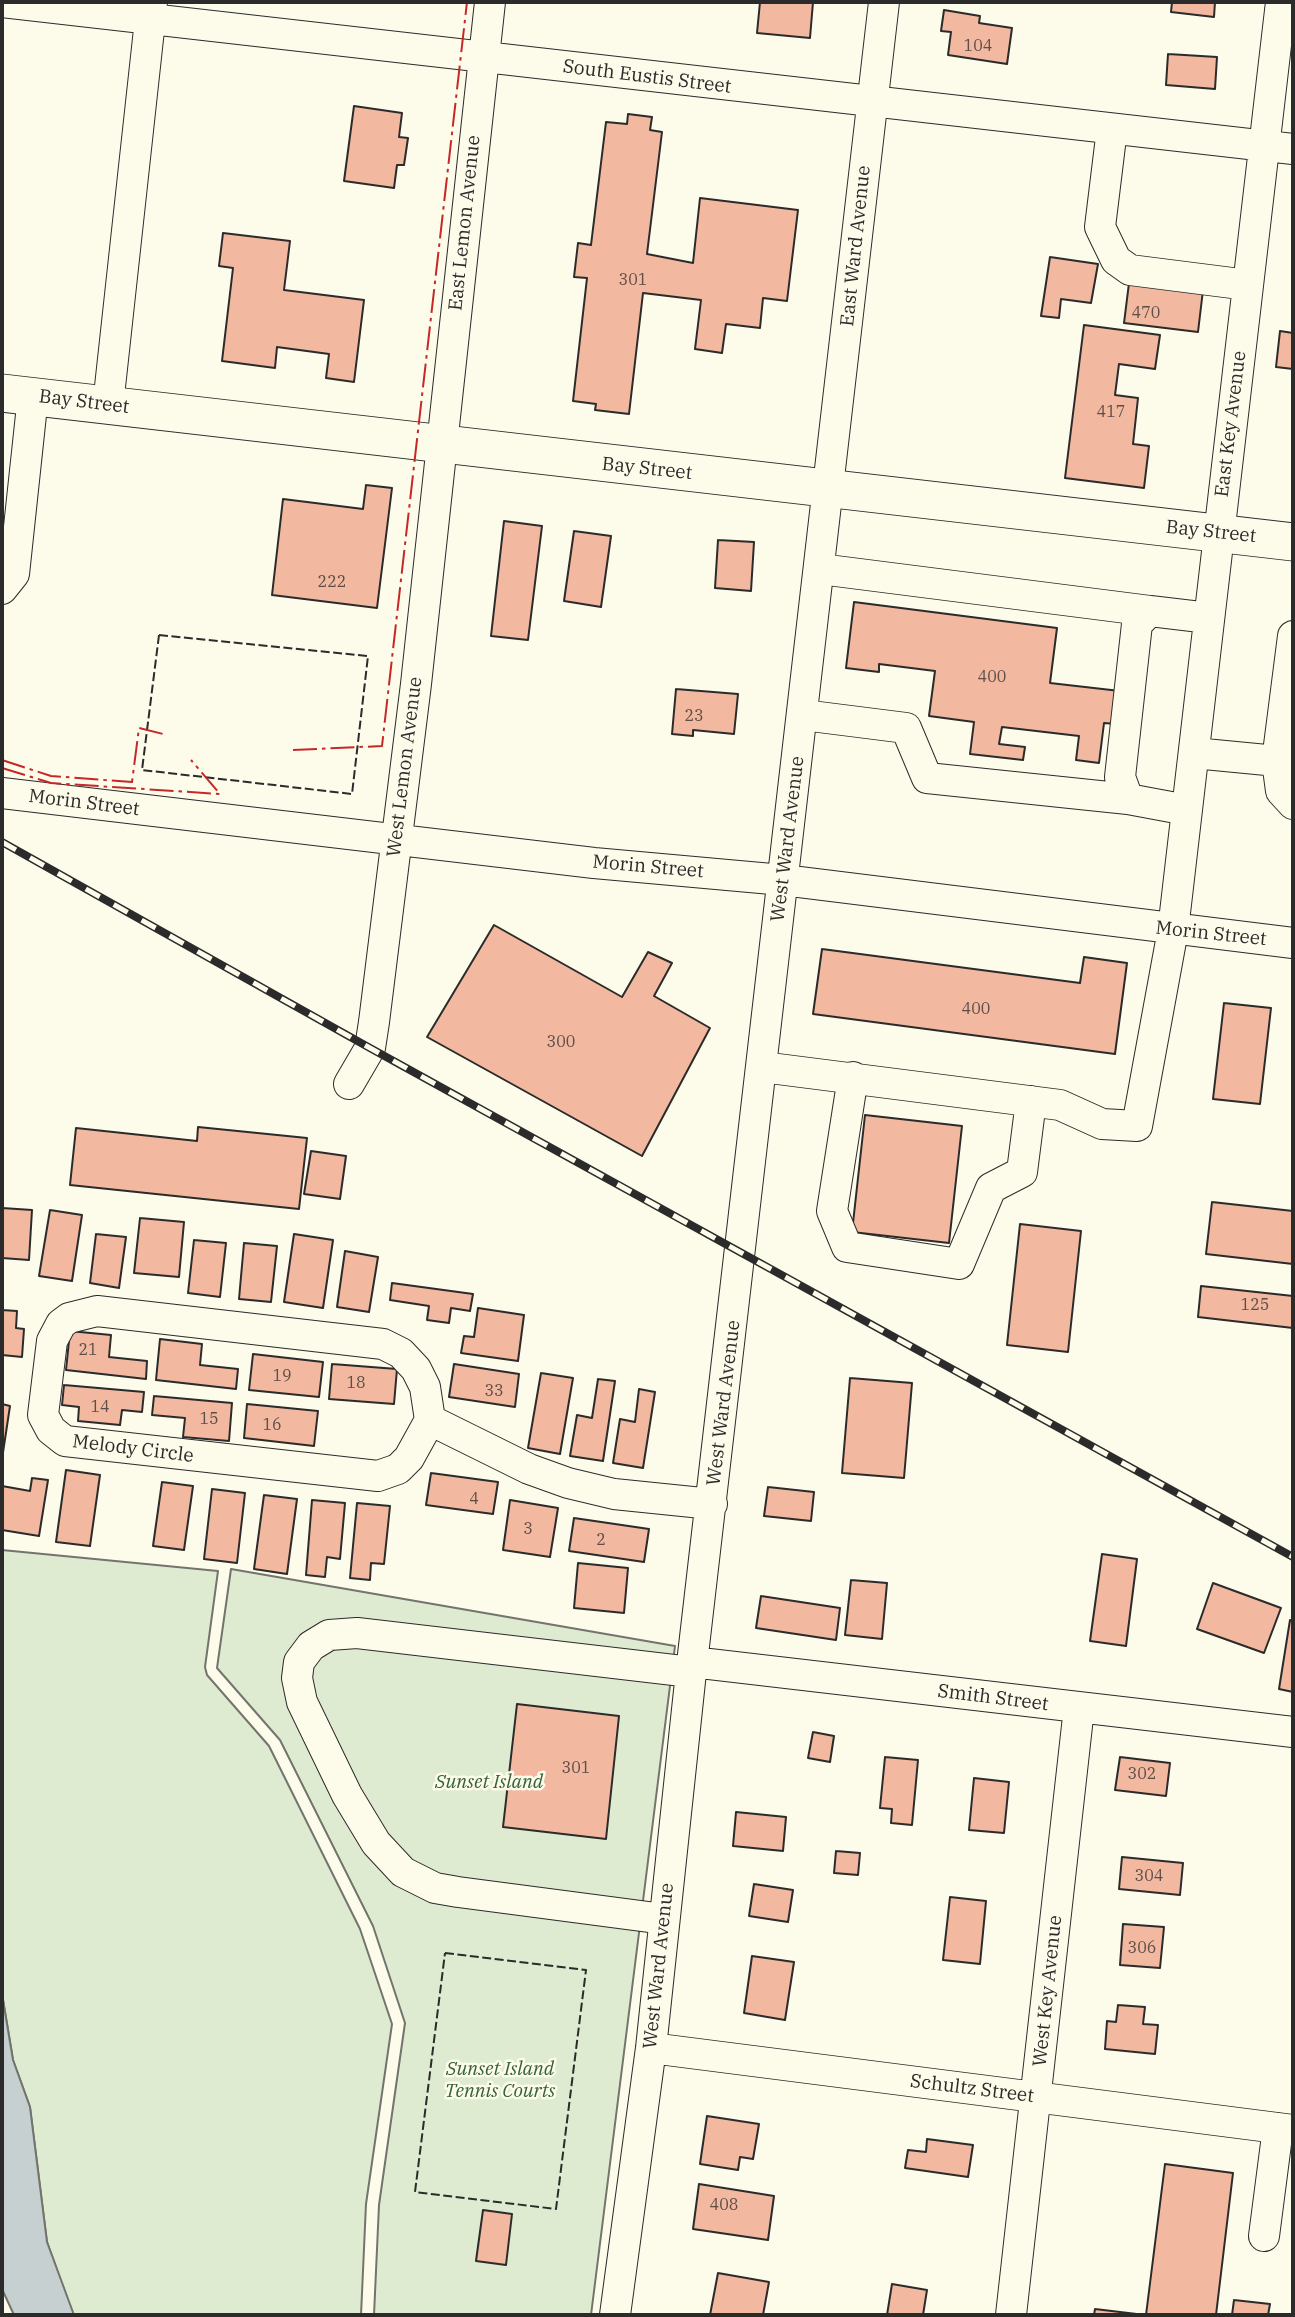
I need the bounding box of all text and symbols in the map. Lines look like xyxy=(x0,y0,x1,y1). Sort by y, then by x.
house number: 104 xyxy=(964,36,992,56)
street label: South Eustis Street xyxy=(562,55,732,99)
street label: East Lemon Avenue xyxy=(444,134,486,312)
street label: East Ward Avenue xyxy=(836,164,876,328)
house number: 301 xyxy=(619,270,647,290)
house number: 470 xyxy=(1132,303,1160,323)
street label: East Key Avenue xyxy=(1211,350,1251,498)
street label: Bay Street xyxy=(38,385,130,419)
house number: 417 xyxy=(1097,402,1125,422)
street label: Bay Street xyxy=(601,453,693,485)
street label: Bay Street xyxy=(1165,516,1257,548)
house number: 222 xyxy=(318,572,346,592)
house number: 400 xyxy=(978,667,1006,687)
street label: West Lemon Avenue xyxy=(383,675,427,859)
house number: 23 xyxy=(684,706,704,726)
street label: West Ward Avenue xyxy=(767,755,809,923)
street label: Morin Street xyxy=(27,785,141,821)
street label: Morin Street xyxy=(591,851,705,883)
street label: Morin Street xyxy=(1154,917,1268,951)
house number: 400 xyxy=(962,999,990,1019)
house number: 300 xyxy=(547,1032,575,1052)
house number: 125 xyxy=(1241,1295,1269,1315)
street label: West Ward Avenue xyxy=(703,1319,745,1487)
house number: 21 xyxy=(78,1340,98,1360)
house number: 19 xyxy=(272,1366,292,1386)
house number: 18 xyxy=(346,1373,366,1393)
house number: 33 xyxy=(484,1381,504,1401)
house number: 14 xyxy=(90,1397,110,1417)
house number: 15 xyxy=(199,1409,219,1429)
house number: 16 xyxy=(262,1415,282,1435)
street label: Melody Circle xyxy=(71,1430,195,1468)
house number: 4 xyxy=(469,1489,479,1509)
house number: 3 xyxy=(523,1519,533,1539)
house number: 2 xyxy=(596,1530,606,1550)
street label: Smith Street xyxy=(936,1680,1050,1716)
house number: 301 xyxy=(562,1758,590,1778)
house number: 302 xyxy=(1128,1764,1156,1784)
park label: Sunset Island xyxy=(435,1772,543,1794)
house number: 304 xyxy=(1135,1866,1163,1886)
street label: West Ward Avenue xyxy=(639,1882,679,2050)
street label: West Key Avenue xyxy=(1029,1914,1067,2068)
house number: 306 xyxy=(1128,1938,1156,1958)
park label: Sunset Island Tennis Courts xyxy=(445,2059,555,2103)
street label: Schultz Street xyxy=(909,2070,1035,2108)
house number: 408 xyxy=(710,2195,738,2215)

